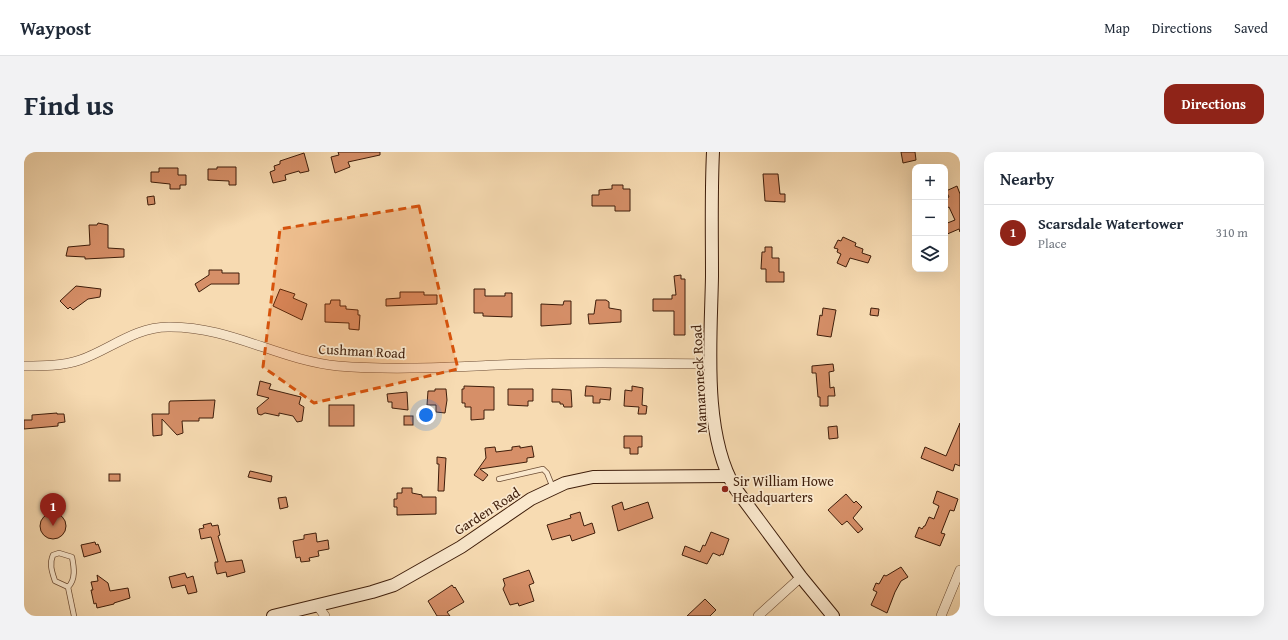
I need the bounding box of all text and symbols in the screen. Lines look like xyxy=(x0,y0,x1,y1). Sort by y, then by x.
text: Waypost xyxy=(20,14,91,42)
text: Map xyxy=(1104,18,1130,38)
text: Directions xyxy=(1152,18,1212,38)
text: Saved xyxy=(1234,18,1268,38)
text: Find us xyxy=(24,84,114,125)
button: Directions xyxy=(1164,84,1264,124)
map controls xyxy=(912,164,948,272)
button: + xyxy=(912,164,948,200)
text: Nearby xyxy=(1000,166,1054,191)
button: − xyxy=(912,200,948,236)
text: Scarsdale Watertower xyxy=(1038,213,1183,234)
text: 1 xyxy=(1010,223,1016,242)
text: 310 m xyxy=(1216,223,1248,242)
text: Place xyxy=(1038,234,1067,253)
button: layers xyxy=(912,236,948,272)
street label: Mamaroneck Road xyxy=(686,324,712,434)
street label: Cushman Road xyxy=(318,339,406,363)
your location xyxy=(416,405,436,425)
place label: Sir William Howe Headquarters xyxy=(733,471,834,507)
street label: Garden Road xyxy=(450,482,524,540)
marker: Sir William Howe Headquarters xyxy=(720,484,730,494)
pin: 1 xyxy=(40,493,66,526)

